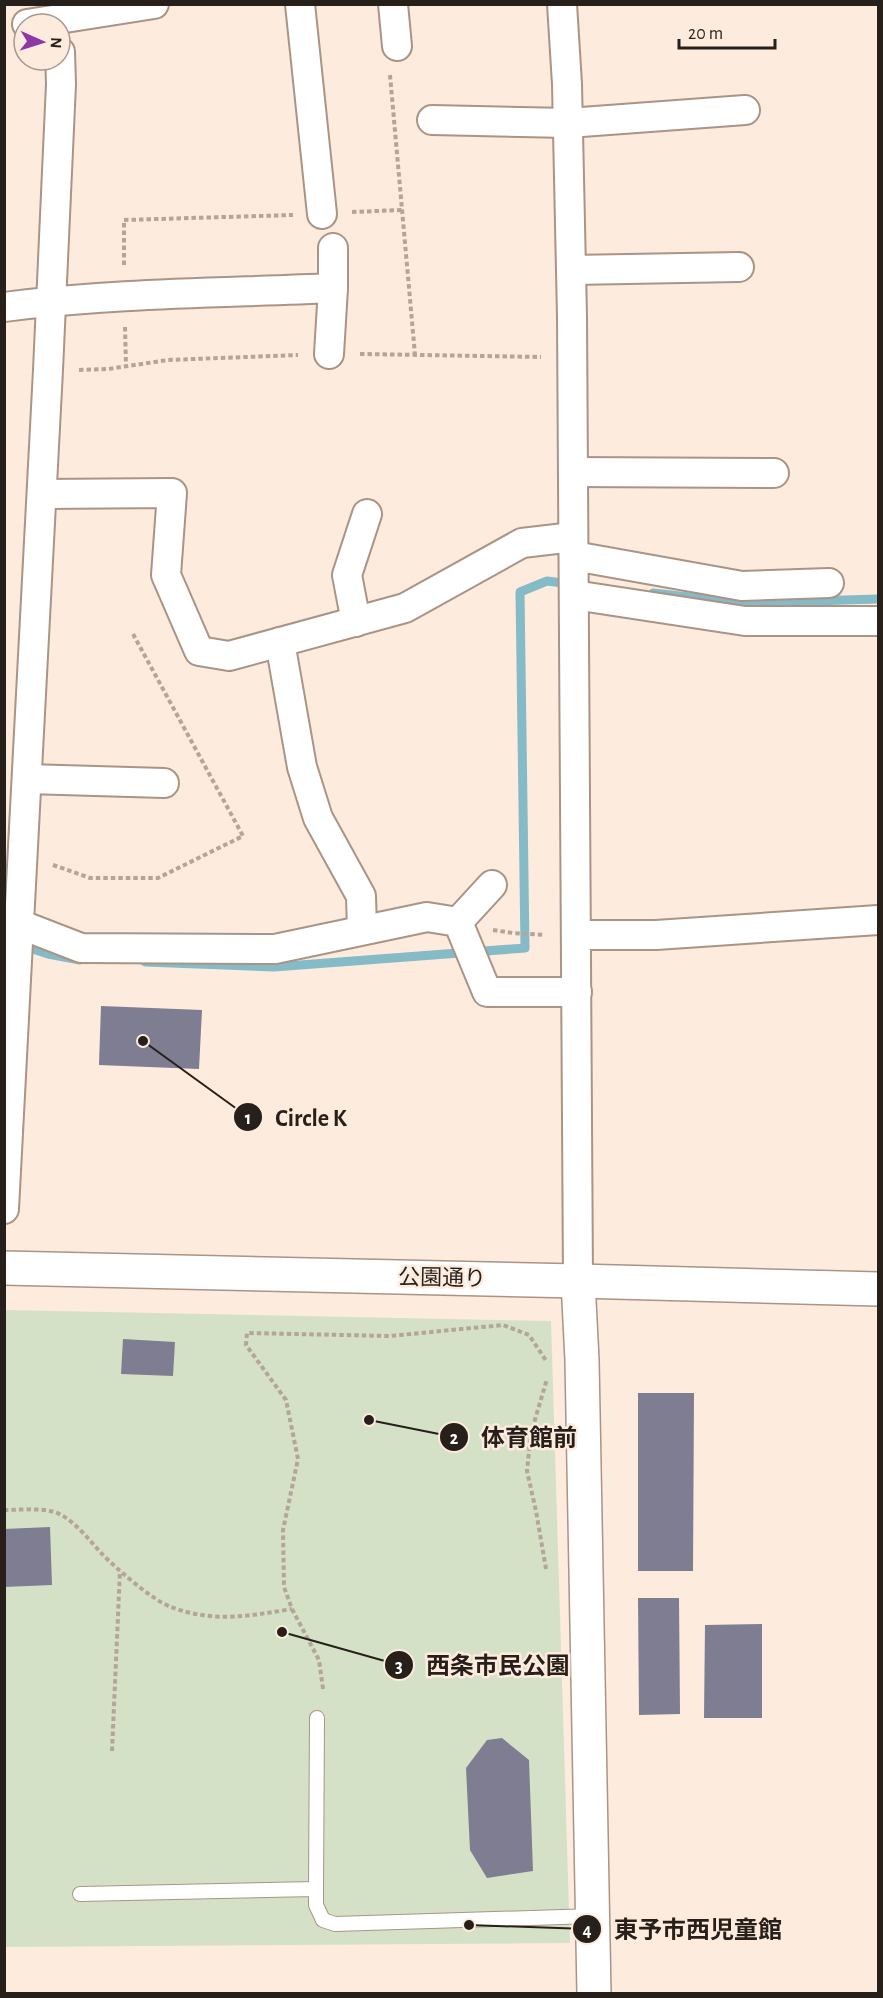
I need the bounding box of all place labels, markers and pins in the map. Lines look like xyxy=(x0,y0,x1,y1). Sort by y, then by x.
callout: Circle K xyxy=(233,1096,358,1138)
callout: 体育館前 xyxy=(439,1416,589,1458)
callout: 西条市民公園 xyxy=(384,1644,582,1686)
callout: 東予市西児童館 xyxy=(572,1908,794,1950)

